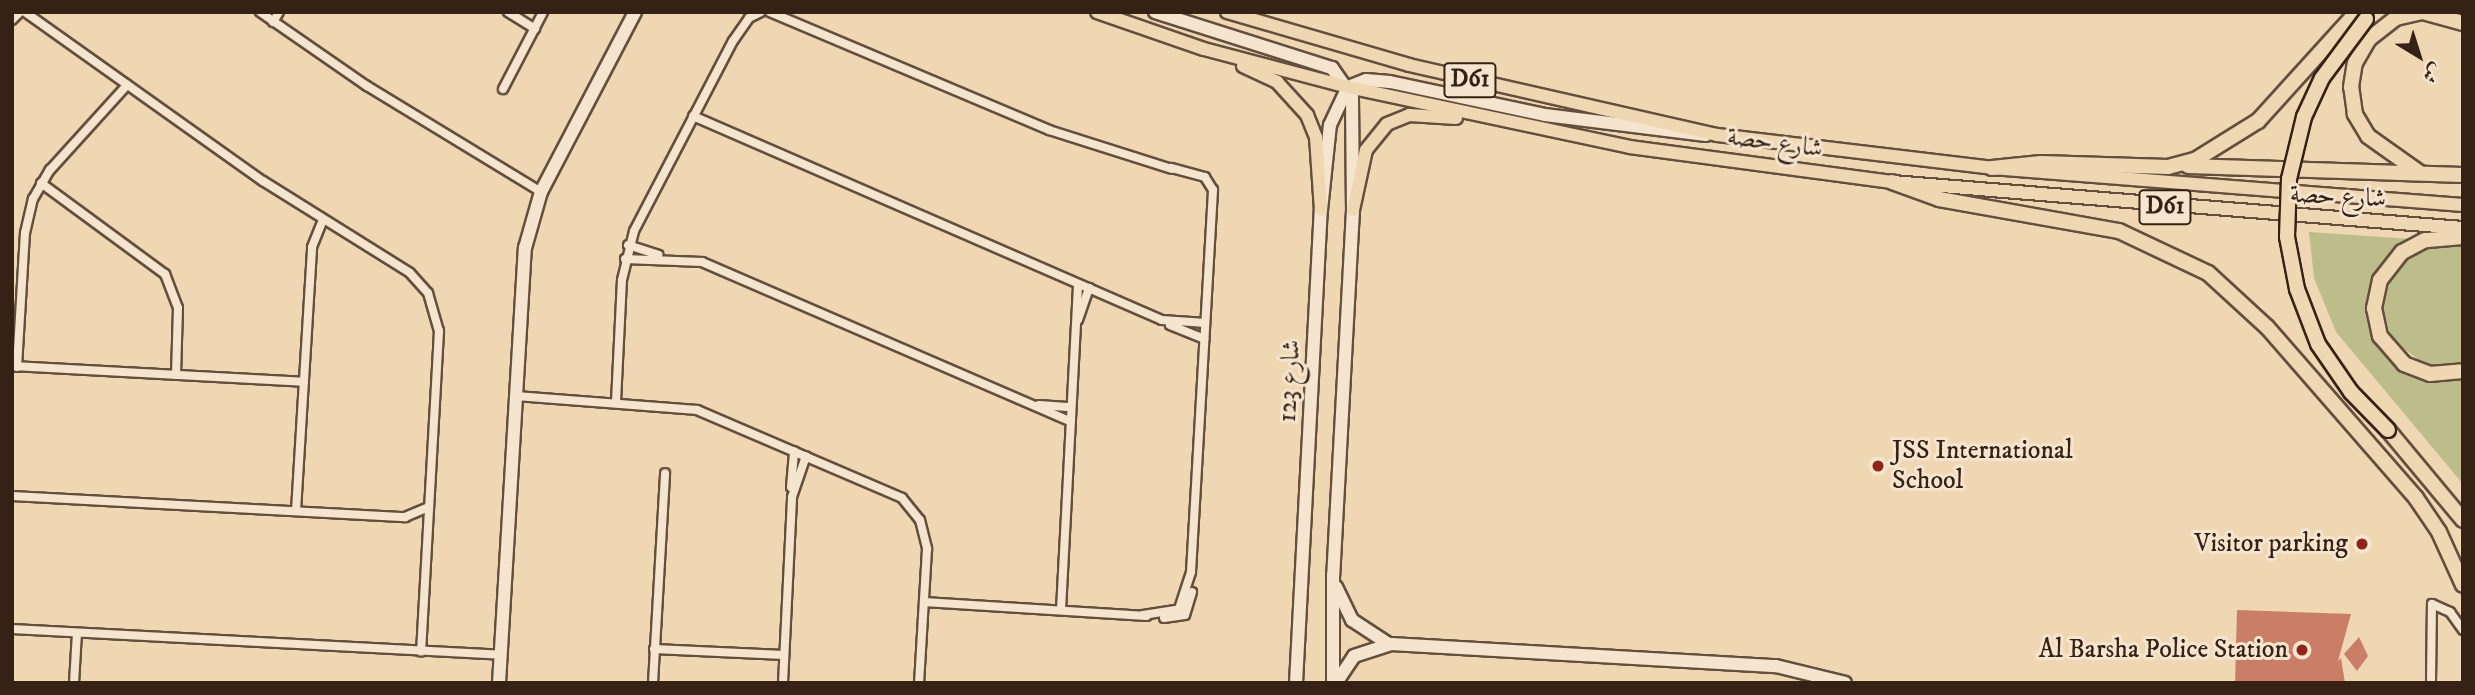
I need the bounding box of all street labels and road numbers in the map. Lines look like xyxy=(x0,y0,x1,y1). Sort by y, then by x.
road number: D61 xyxy=(1442,60,1498,100)
street label: شارع حصة xyxy=(1725,121,1825,165)
street label: شارع حصة xyxy=(2289,179,2387,215)
road number: D61 xyxy=(2137,187,2193,228)
street label: شارع 123 xyxy=(1272,339,1308,423)

